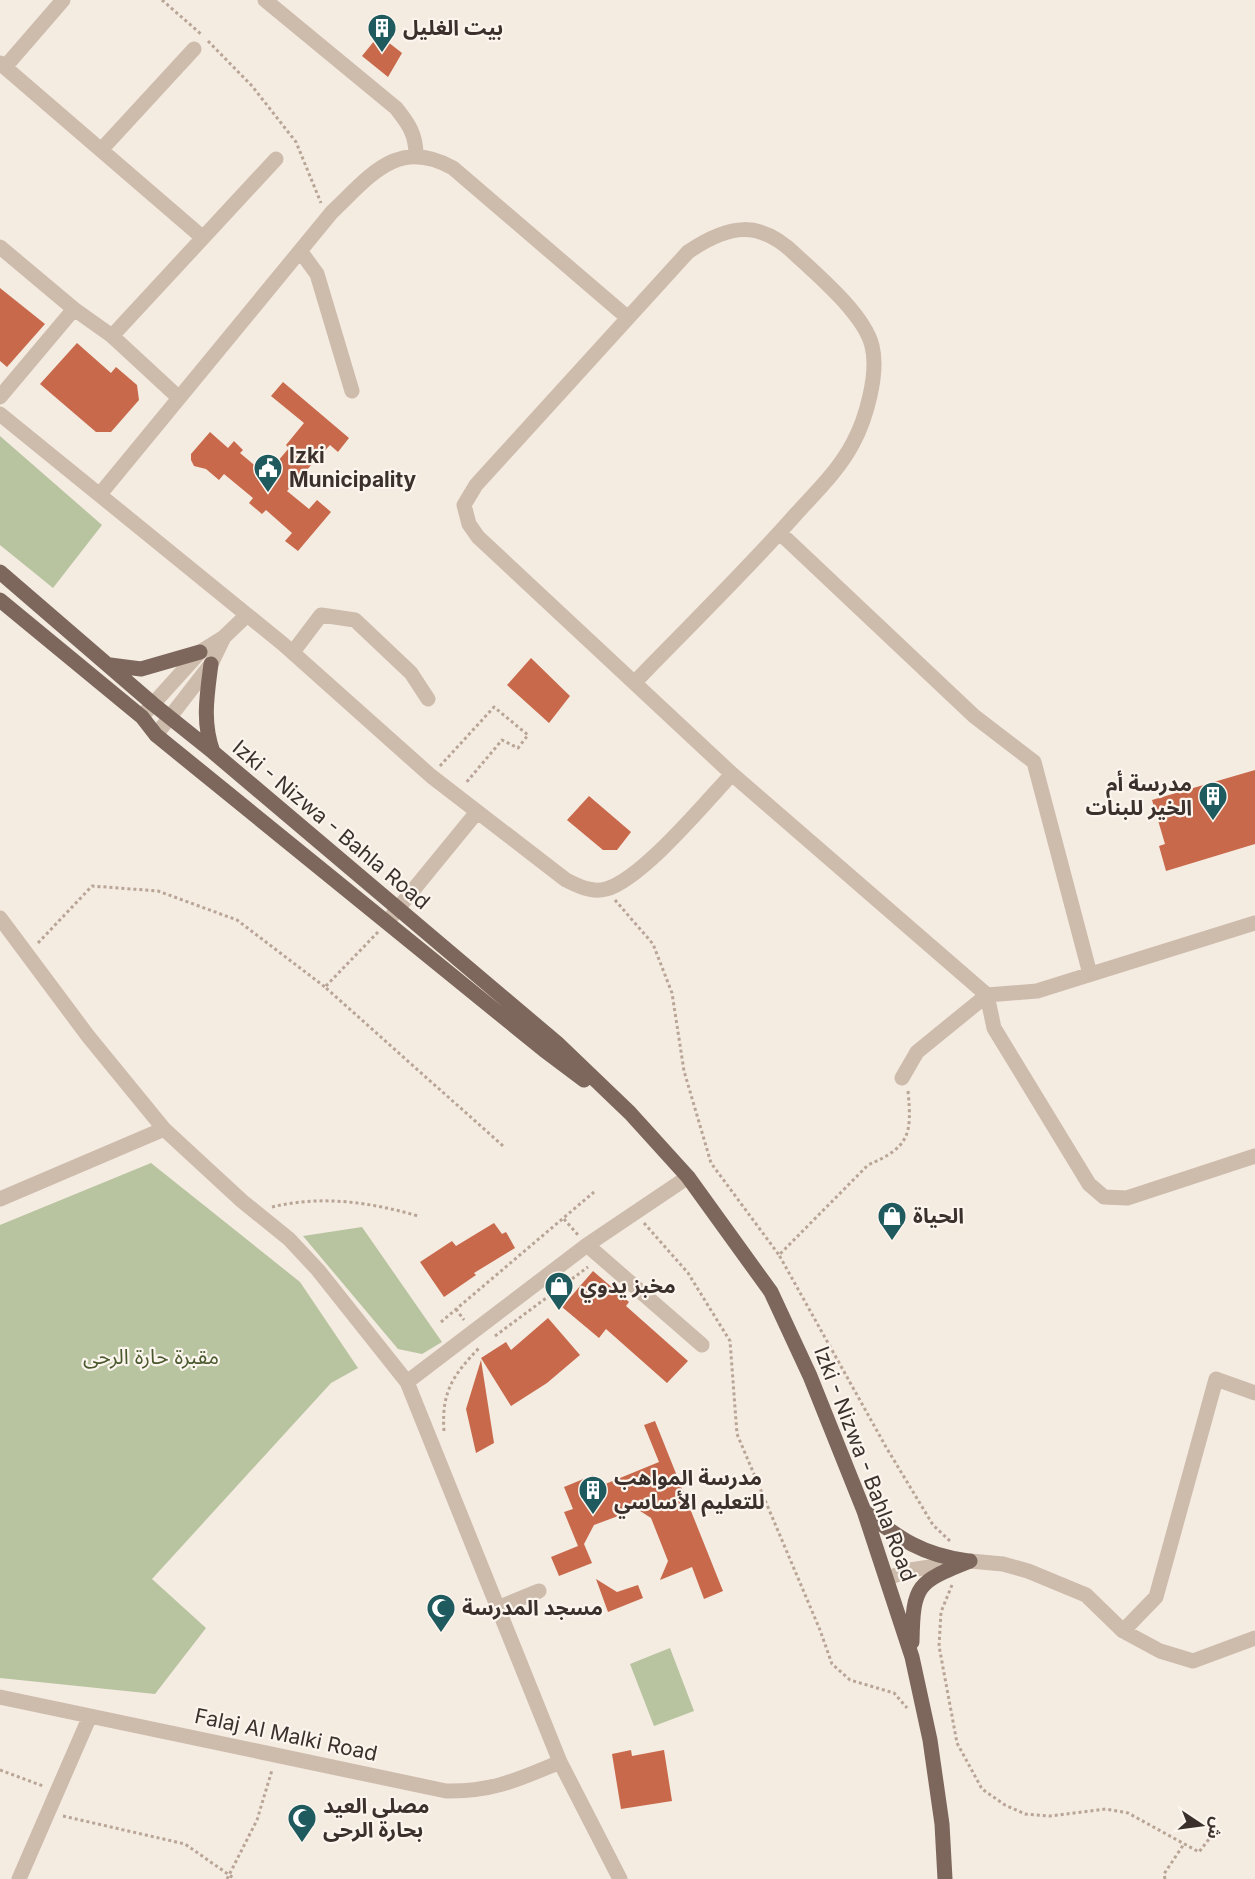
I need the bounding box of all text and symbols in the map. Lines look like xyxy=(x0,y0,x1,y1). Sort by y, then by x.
building icon: بيت الغليل xyxy=(366,12,398,54)
place label: بيت الغليل xyxy=(403,15,503,40)
place label: Izki Municipality xyxy=(289,443,417,492)
public building icon: Izki Municipality xyxy=(252,452,284,494)
street label: Izki - Nizwa - Bahla Road xyxy=(228,735,435,914)
place label: مدرسة أم الخير للبنات xyxy=(1086,770,1192,820)
building icon: مدرسة أم الخير للبنات xyxy=(1197,780,1229,822)
shop icon: الحياة xyxy=(876,1200,908,1242)
place label: الحياة xyxy=(913,1203,964,1228)
shop icon: مخبز يدوي xyxy=(543,1270,575,1312)
place label: مخبز يدوي xyxy=(580,1273,676,1303)
street label: Izki - Nizwa - Bahla Road xyxy=(809,1343,922,1585)
park label: مقبرة حارة الرحى xyxy=(83,1344,219,1369)
place label: مدرسة المواهب للتعليم الأساسي xyxy=(614,1465,765,1519)
building icon: مدرسة المواهب للتعليم الأساسي xyxy=(577,1474,609,1516)
mosque icon: مسجد المدرسة xyxy=(425,1592,457,1634)
place label: مسجد المدرسة xyxy=(462,1595,603,1620)
street label: Falaj Al Malki Road xyxy=(193,1703,380,1766)
place label: مصلى العيد بحارة الرحى xyxy=(323,1793,429,1842)
north arrow xyxy=(1171,1795,1231,1855)
mosque icon: مصلى العيد بحارة الرحى xyxy=(286,1802,318,1844)
text: ش xyxy=(1203,1815,1228,1841)

